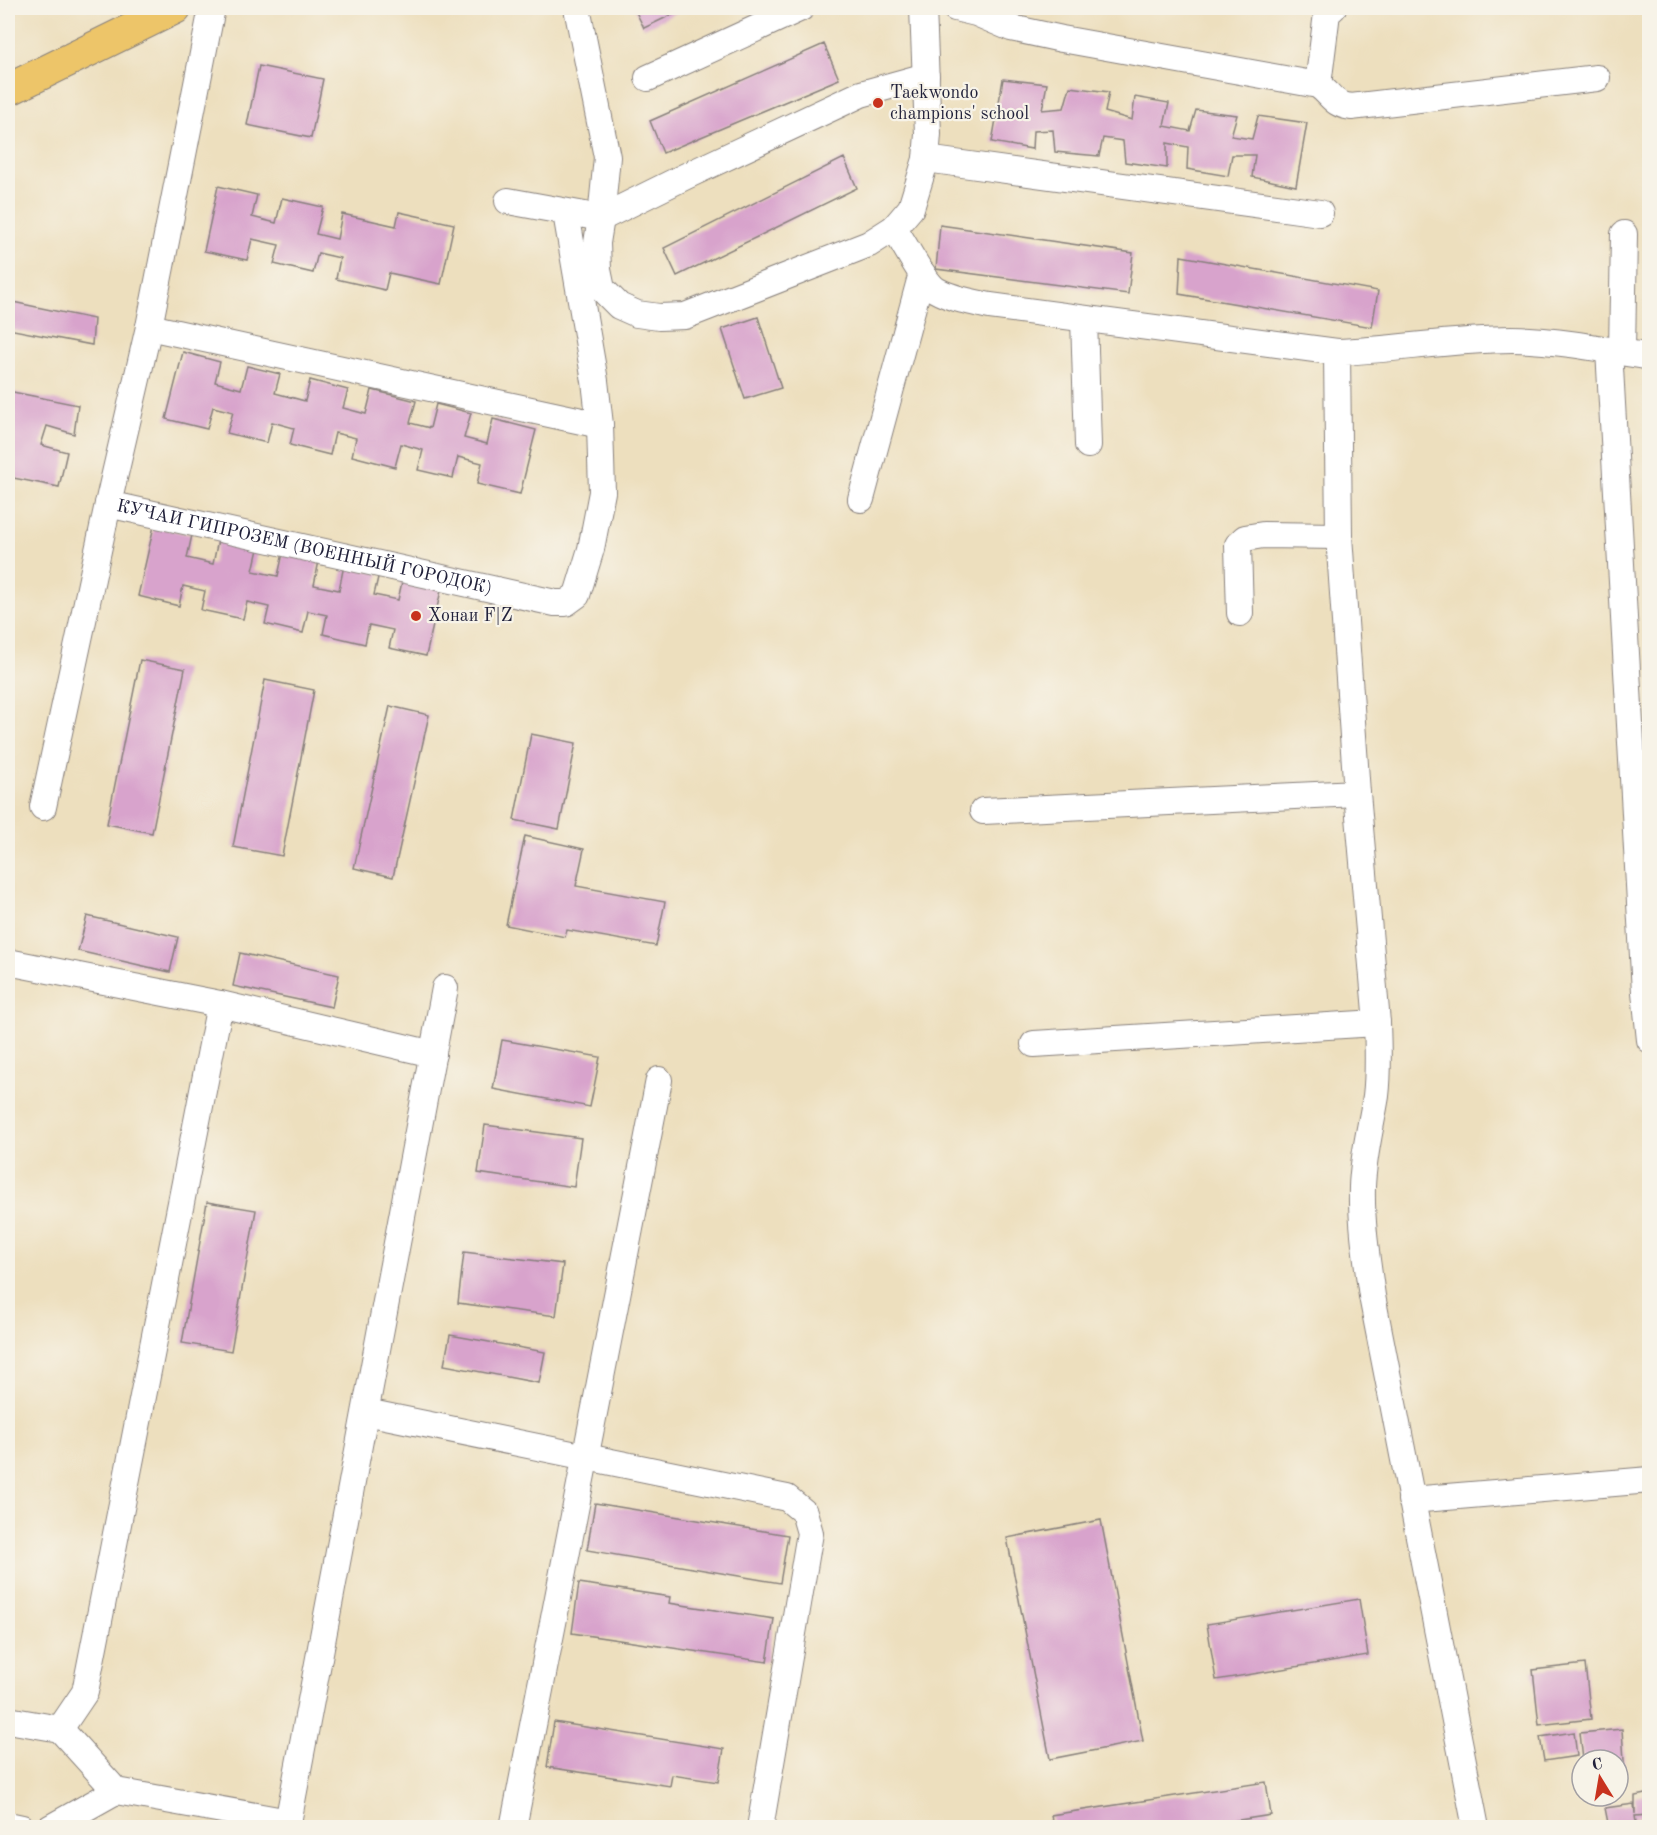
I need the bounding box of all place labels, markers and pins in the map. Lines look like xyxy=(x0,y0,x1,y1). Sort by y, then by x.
place label: Taekwondo champions' school xyxy=(890,84,1029,123)
marker: Taekwondo champions' school xyxy=(871,96,885,110)
place label: Хонаи F|Z xyxy=(428,607,512,625)
marker: Хонаи F|Z xyxy=(409,609,423,623)

